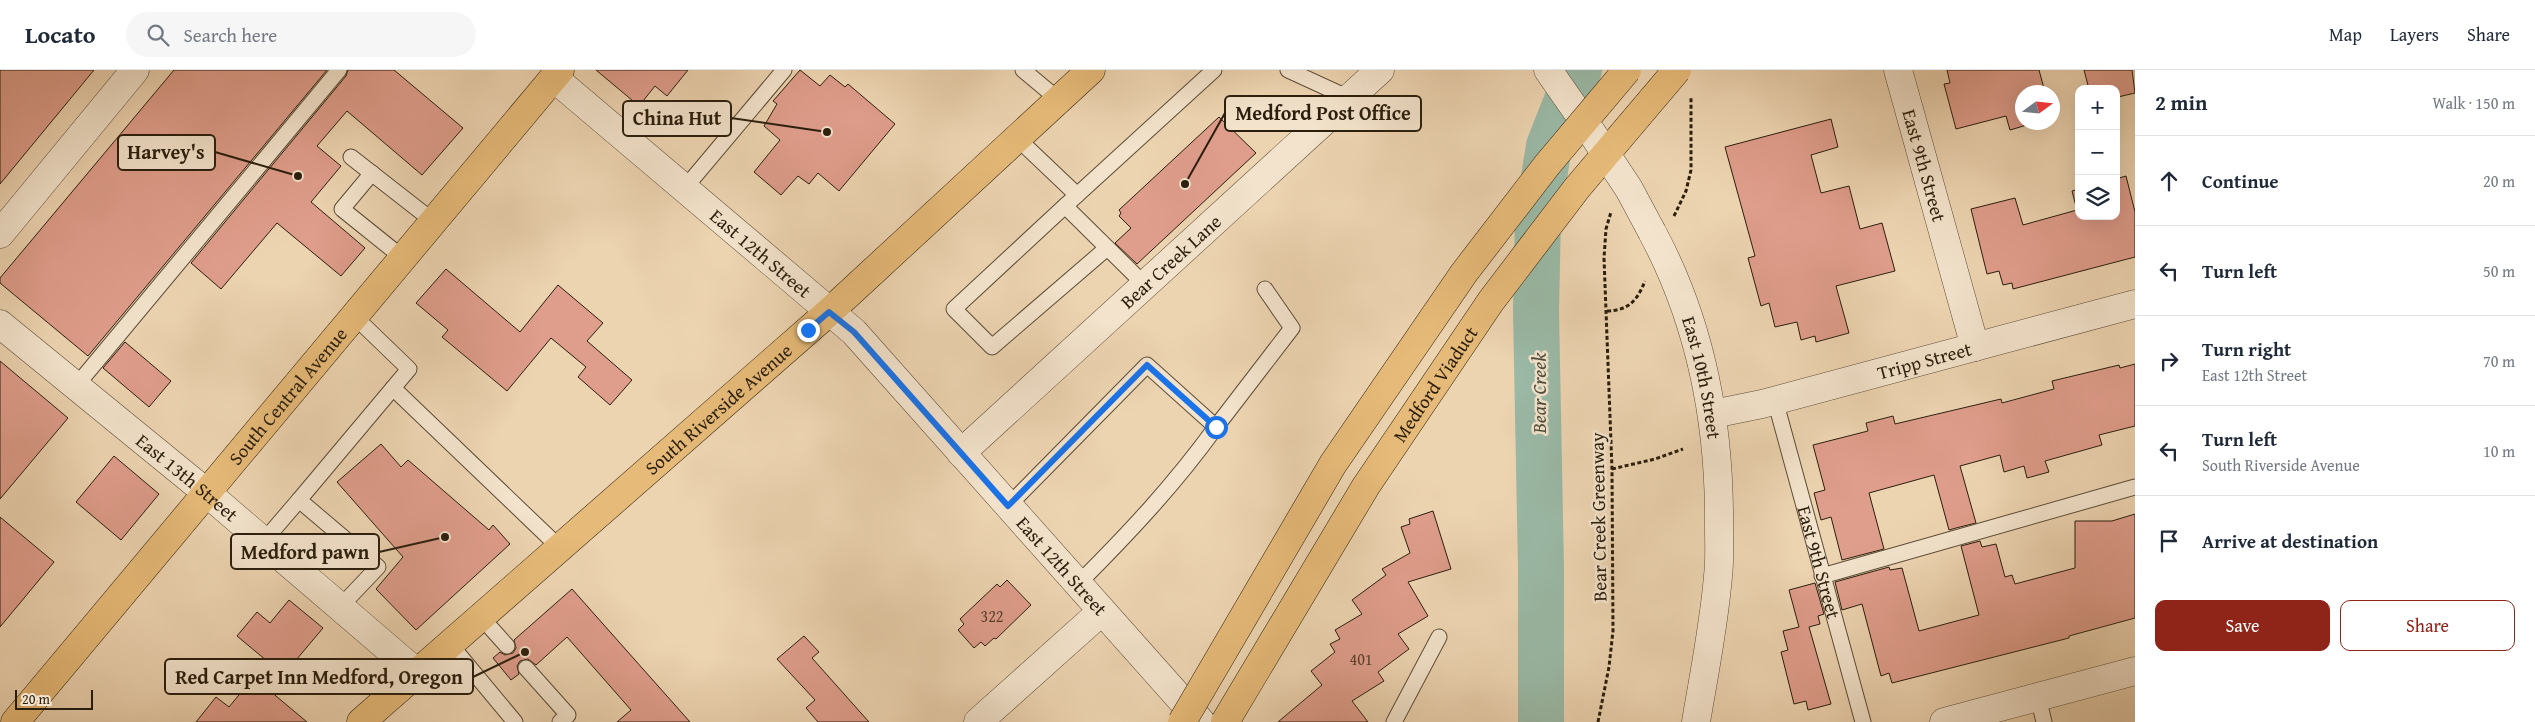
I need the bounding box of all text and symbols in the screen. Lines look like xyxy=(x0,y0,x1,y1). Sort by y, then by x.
search box xyxy=(126,12,476,57)
text: Locato xyxy=(25,17,96,52)
icon: search xyxy=(144,21,172,49)
text: Search here xyxy=(184,21,277,49)
text: Map xyxy=(2329,21,2362,48)
text: Layers xyxy=(2390,21,2439,48)
text: Share xyxy=(2467,21,2510,48)
north arrow xyxy=(2015,85,2060,130)
map controls xyxy=(2075,85,2120,220)
button: + xyxy=(2075,85,2120,130)
text: 2 min xyxy=(2155,87,2207,118)
text: Walk · 150 m xyxy=(2432,91,2515,115)
callout: Medford Post Office xyxy=(1225,96,1421,131)
text: Medford Post Office xyxy=(1235,98,1411,127)
callout: China Hut xyxy=(623,101,731,136)
text: China Hut xyxy=(633,103,722,132)
street label: East 9th Street xyxy=(1896,106,1954,225)
button: − xyxy=(2075,130,2120,175)
callout: Harvey's xyxy=(118,135,215,170)
text: Harvey's xyxy=(127,137,205,166)
icon: ahead xyxy=(2155,167,2183,195)
text: Continue xyxy=(2202,167,2279,195)
text: 20 m xyxy=(2483,169,2515,193)
button: layers xyxy=(2075,175,2120,220)
street label: East 12th Street xyxy=(704,202,818,304)
street label: Bear Creek Lane xyxy=(1114,208,1227,315)
icon: left xyxy=(2155,257,2183,285)
text: Turn left xyxy=(2202,257,2277,285)
text: 50 m xyxy=(2483,259,2515,283)
street label: East 10th Street xyxy=(1675,313,1729,441)
route end xyxy=(797,319,820,342)
street label: Medford Viaduct xyxy=(1386,320,1484,448)
street label: South Central Avenue xyxy=(222,321,354,471)
street label: Tripp Street xyxy=(1874,334,1975,387)
text: Turn right xyxy=(2202,335,2291,363)
street label: South Riverside Avenue xyxy=(639,337,798,481)
icon: right xyxy=(2155,347,2183,375)
text: 70 m xyxy=(2483,349,2515,373)
water label: Bear Creek xyxy=(1524,352,1553,434)
text: East 12th Street xyxy=(2202,363,2307,387)
route start xyxy=(1205,416,1228,439)
text: Turn left xyxy=(2202,425,2277,453)
street label: East 13th Street xyxy=(130,427,245,528)
street label: Bear Creek Greenway xyxy=(1583,432,1613,602)
icon: left xyxy=(2155,437,2183,465)
text: 10 m xyxy=(2483,439,2515,463)
text: South Riverside Avenue xyxy=(2202,453,2360,477)
street label: East 9th Street xyxy=(1791,502,1848,622)
street label: East 12th Street xyxy=(1010,510,1114,622)
icon: arrive xyxy=(2155,527,2183,555)
text: Arrive at destination xyxy=(2202,527,2378,555)
callout: Medford pawn xyxy=(231,534,379,569)
text: Medford pawn xyxy=(241,537,369,566)
button: Save xyxy=(2155,600,2330,651)
button: Share xyxy=(2340,600,2515,651)
house number: 322 xyxy=(980,604,1004,628)
house number: 401 xyxy=(1349,647,1373,671)
callout: Red Carpet Inn Medford, Oregon xyxy=(165,659,473,694)
text: Red Carpet Inn Medford, Oregon xyxy=(175,662,463,691)
scale bar xyxy=(15,687,92,710)
text: 20 m xyxy=(22,689,50,709)

